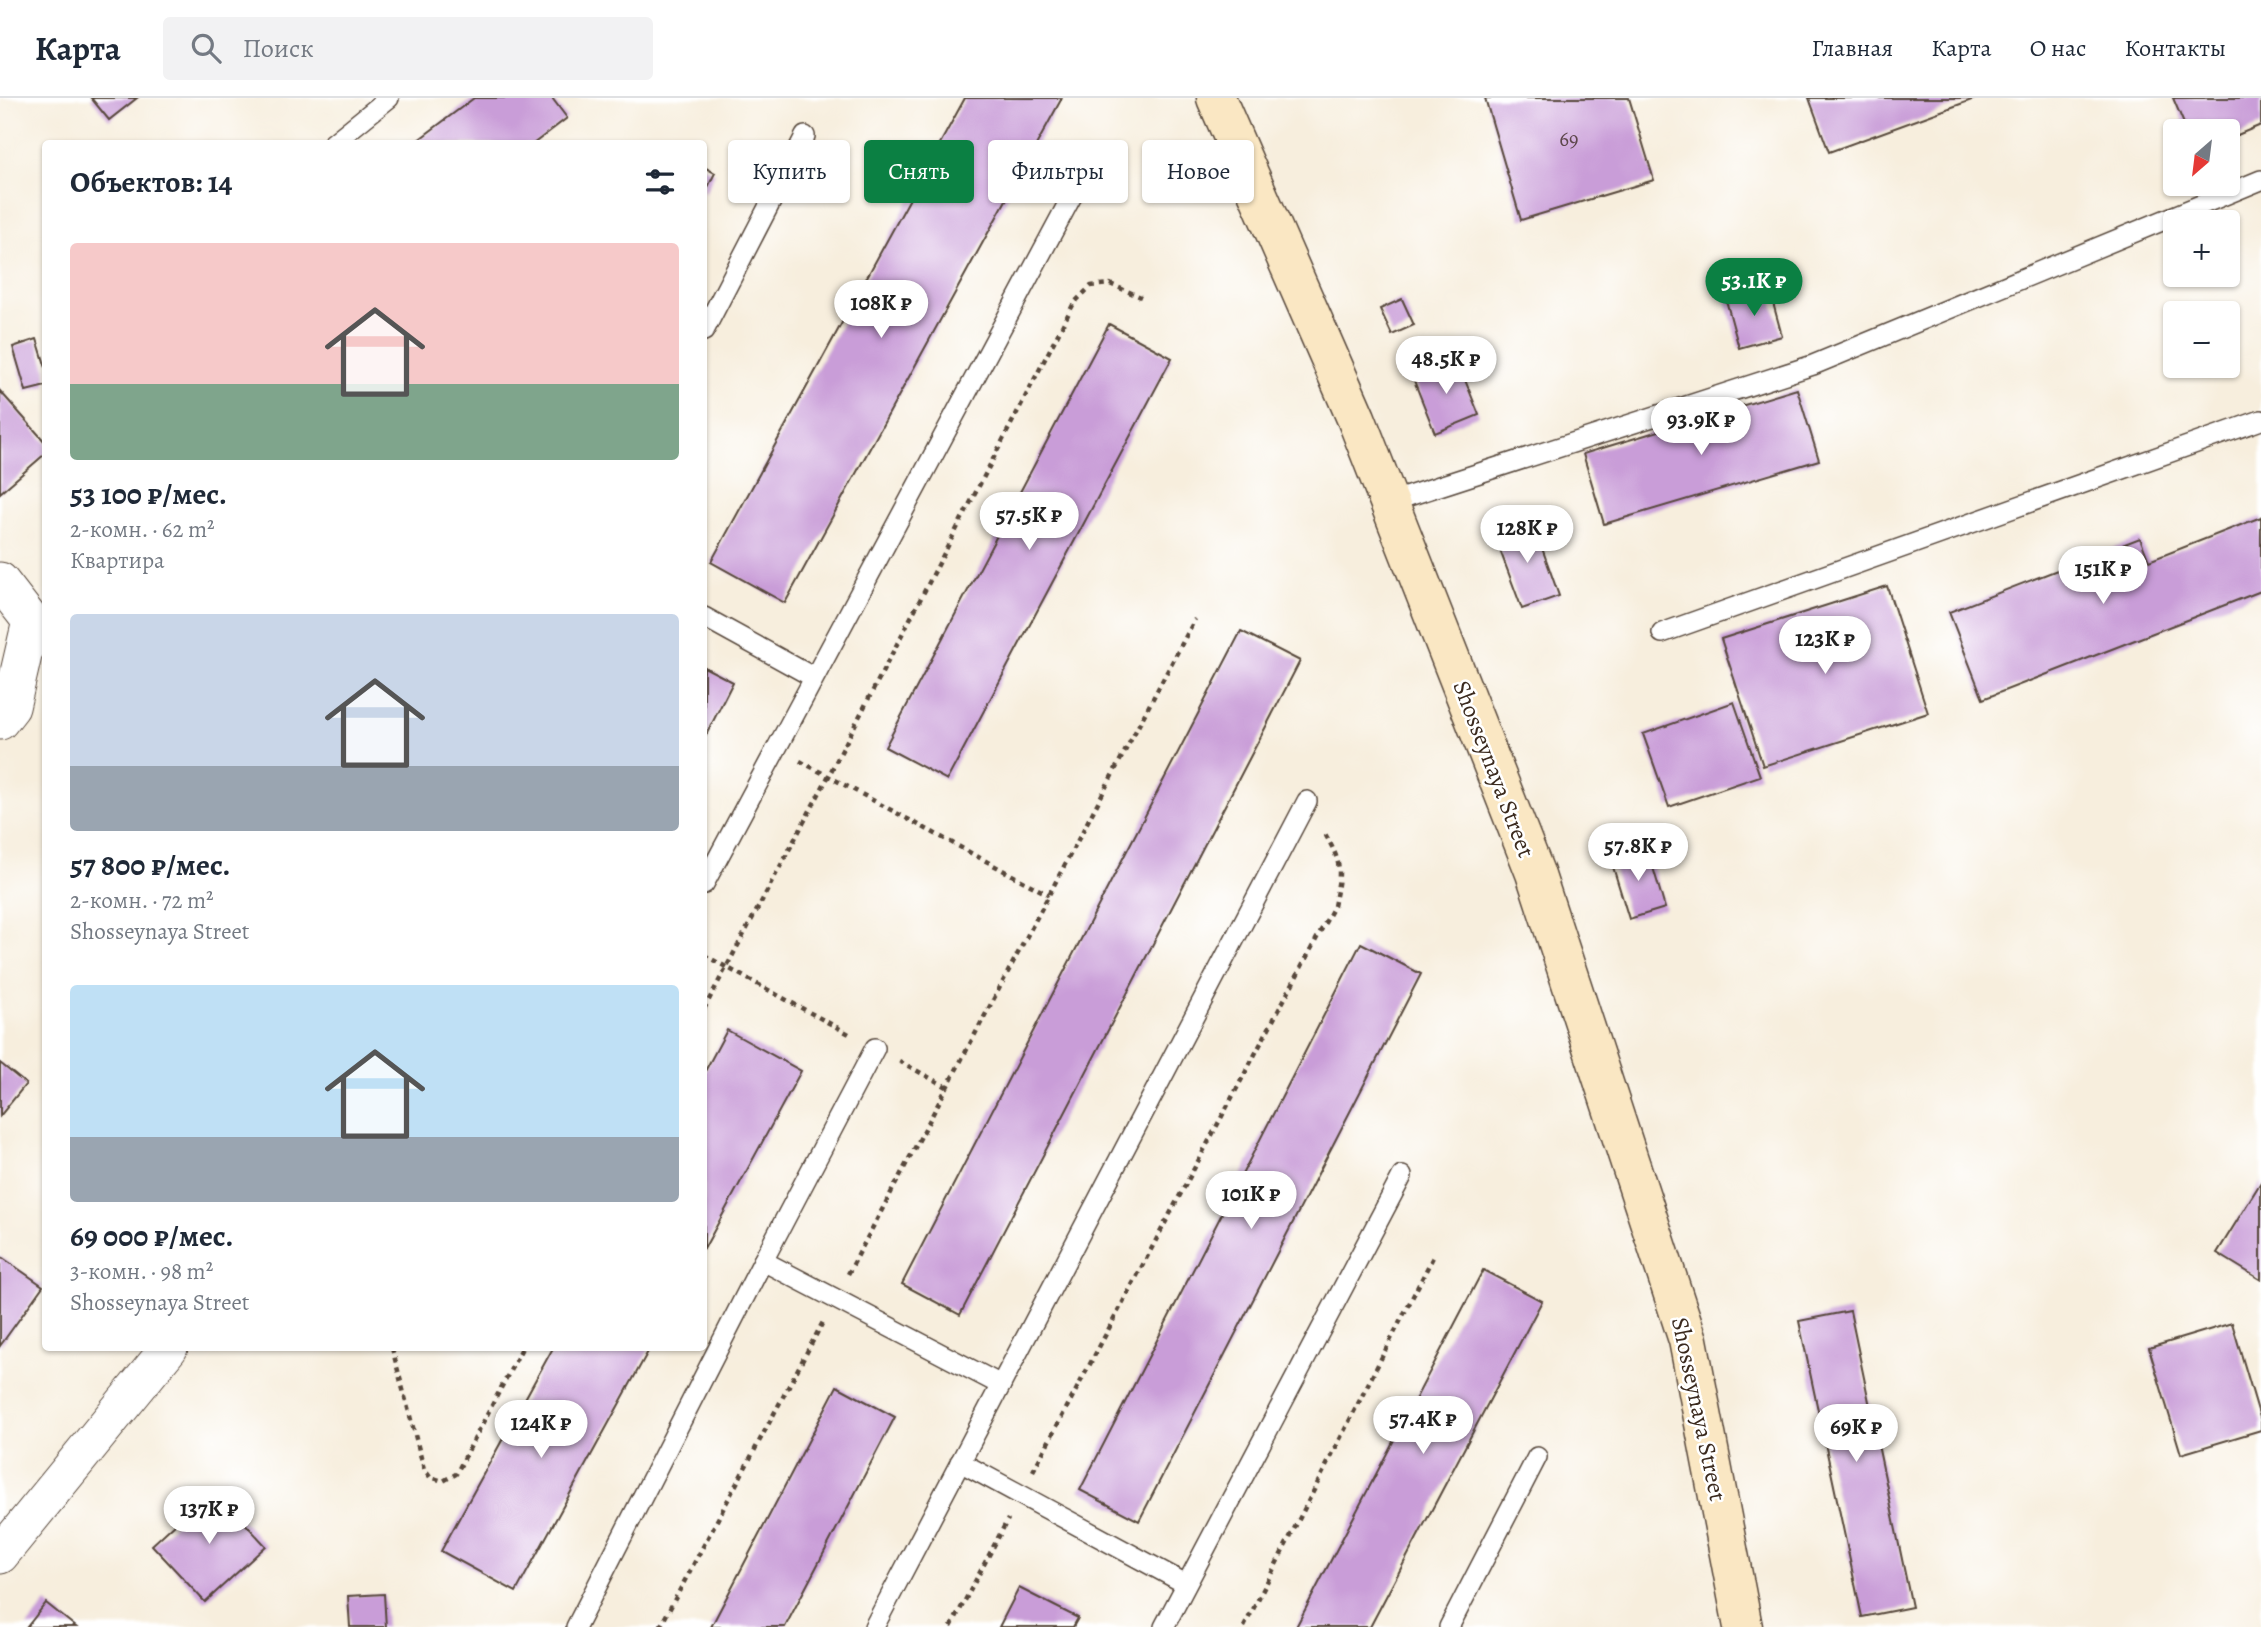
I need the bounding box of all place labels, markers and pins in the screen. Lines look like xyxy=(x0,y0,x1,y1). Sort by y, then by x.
pin: 53.1K ₽ xyxy=(1689,258,1819,318)
pin: 108K ₽ xyxy=(824,280,938,340)
pin: 48.5K ₽ xyxy=(1381,336,1511,396)
pin: 93.9K ₽ xyxy=(1636,398,1766,457)
pin: 57.5K ₽ xyxy=(964,492,1094,552)
pin: 128K ₽ xyxy=(1470,505,1584,565)
pin: 151K ₽ xyxy=(2046,546,2160,606)
pin: 123K ₽ xyxy=(1768,616,1882,676)
pin: 57.8K ₽ xyxy=(1573,824,1703,883)
pin: 101K ₽ xyxy=(1194,1172,1308,1231)
pin: 57.4K ₽ xyxy=(1358,1396,1488,1456)
pin: 124K ₽ xyxy=(484,1400,598,1460)
pin: 69K ₽ xyxy=(1807,1404,1905,1464)
pin: 137K ₽ xyxy=(152,1486,266,1546)

